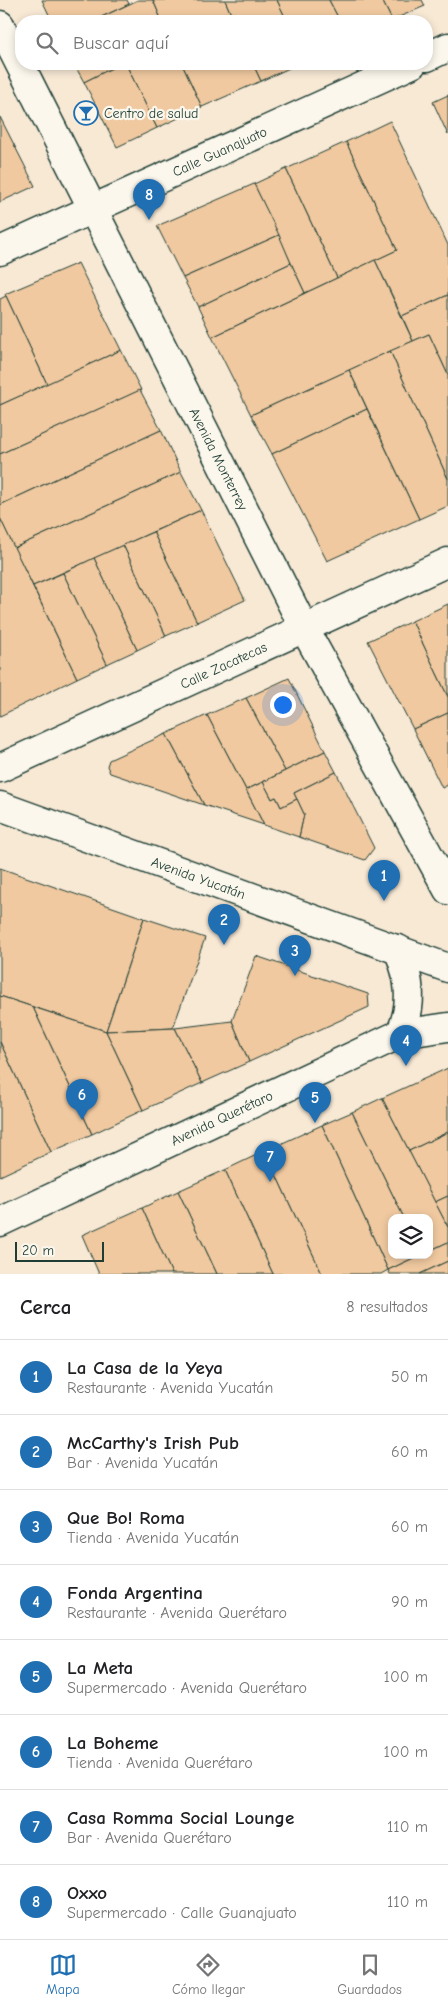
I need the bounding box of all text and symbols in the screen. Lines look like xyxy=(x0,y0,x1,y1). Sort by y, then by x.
search box xyxy=(15,15,433,70)
icon: search xyxy=(33,29,61,57)
text: Buscar aquí xyxy=(73,32,169,54)
bar icon: Centro de salud xyxy=(73,100,99,126)
place label: Centro de salud xyxy=(104,105,199,122)
street label: Calle Guanajuato xyxy=(170,123,270,181)
pin: 8 xyxy=(133,179,165,220)
street label: Avenida Monterrey xyxy=(185,405,252,514)
street label: Calle Zacatecas xyxy=(178,638,270,693)
your location xyxy=(270,692,296,718)
street label: Avenida Yucatán xyxy=(149,853,248,903)
pin: 1 xyxy=(368,860,400,901)
pin: 2 xyxy=(208,904,240,945)
pin: 3 xyxy=(279,935,311,976)
pin: 4 xyxy=(390,1025,422,1066)
pin: 6 xyxy=(66,1079,98,1120)
pin: 5 xyxy=(299,1082,331,1123)
street label: Avenida Querétaro xyxy=(168,1087,276,1150)
pin: 7 xyxy=(254,1141,286,1182)
map controls xyxy=(388,1214,433,1259)
button: layers xyxy=(388,1214,433,1259)
scale bar xyxy=(15,1239,104,1262)
text: 20 m xyxy=(22,1242,54,1259)
text: Cerca xyxy=(20,1295,71,1319)
text: 8 resultados xyxy=(346,1298,428,1316)
text: La Casa de la Yeya xyxy=(67,1357,223,1379)
text: 1 xyxy=(33,1368,39,1386)
text: 50 m xyxy=(391,1368,428,1386)
text: Restaurante · Avenida Yucatán xyxy=(67,1379,273,1397)
text: McCarthy's Irish Pub xyxy=(67,1432,239,1454)
text: 2 xyxy=(32,1443,40,1461)
text: 60 m xyxy=(391,1443,428,1461)
text: Bar · Avenida Yucatán xyxy=(67,1454,218,1472)
text: Que Bo! Roma xyxy=(67,1507,185,1529)
text: 3 xyxy=(32,1518,40,1536)
text: 60 m xyxy=(391,1518,428,1536)
text: Tienda · Avenida Yucatán xyxy=(67,1529,239,1547)
text: Fonda Argentina xyxy=(67,1582,203,1604)
text: 4 xyxy=(32,1593,40,1611)
text: 90 m xyxy=(391,1593,428,1611)
text: Restaurante · Avenida Querétaro xyxy=(67,1604,287,1622)
text: La Meta xyxy=(67,1657,133,1679)
text: 5 xyxy=(32,1668,40,1686)
text: 100 m xyxy=(384,1668,428,1686)
text: Supermercado · Avenida Querétaro xyxy=(67,1679,307,1697)
text: La Boheme xyxy=(67,1732,158,1754)
text: 6 xyxy=(32,1743,40,1761)
text: 100 m xyxy=(384,1743,428,1761)
text: Tienda · Avenida Querétaro xyxy=(67,1754,253,1772)
text: Casa Romma Social Lounge xyxy=(67,1807,294,1829)
text: 7 xyxy=(32,1818,40,1836)
text: 110 m xyxy=(387,1818,428,1836)
text: Bar · Avenida Querétaro xyxy=(67,1829,232,1847)
text: Oxxo xyxy=(67,1882,107,1904)
text: 8 xyxy=(32,1893,40,1911)
text: 110 m xyxy=(387,1893,428,1911)
text: Supermercado · Calle Guanajuato xyxy=(67,1904,297,1922)
tab: Mapa xyxy=(46,1951,80,1998)
tab: Cómo llegar xyxy=(172,1951,245,1998)
tab: Guardados xyxy=(337,1951,402,1998)

